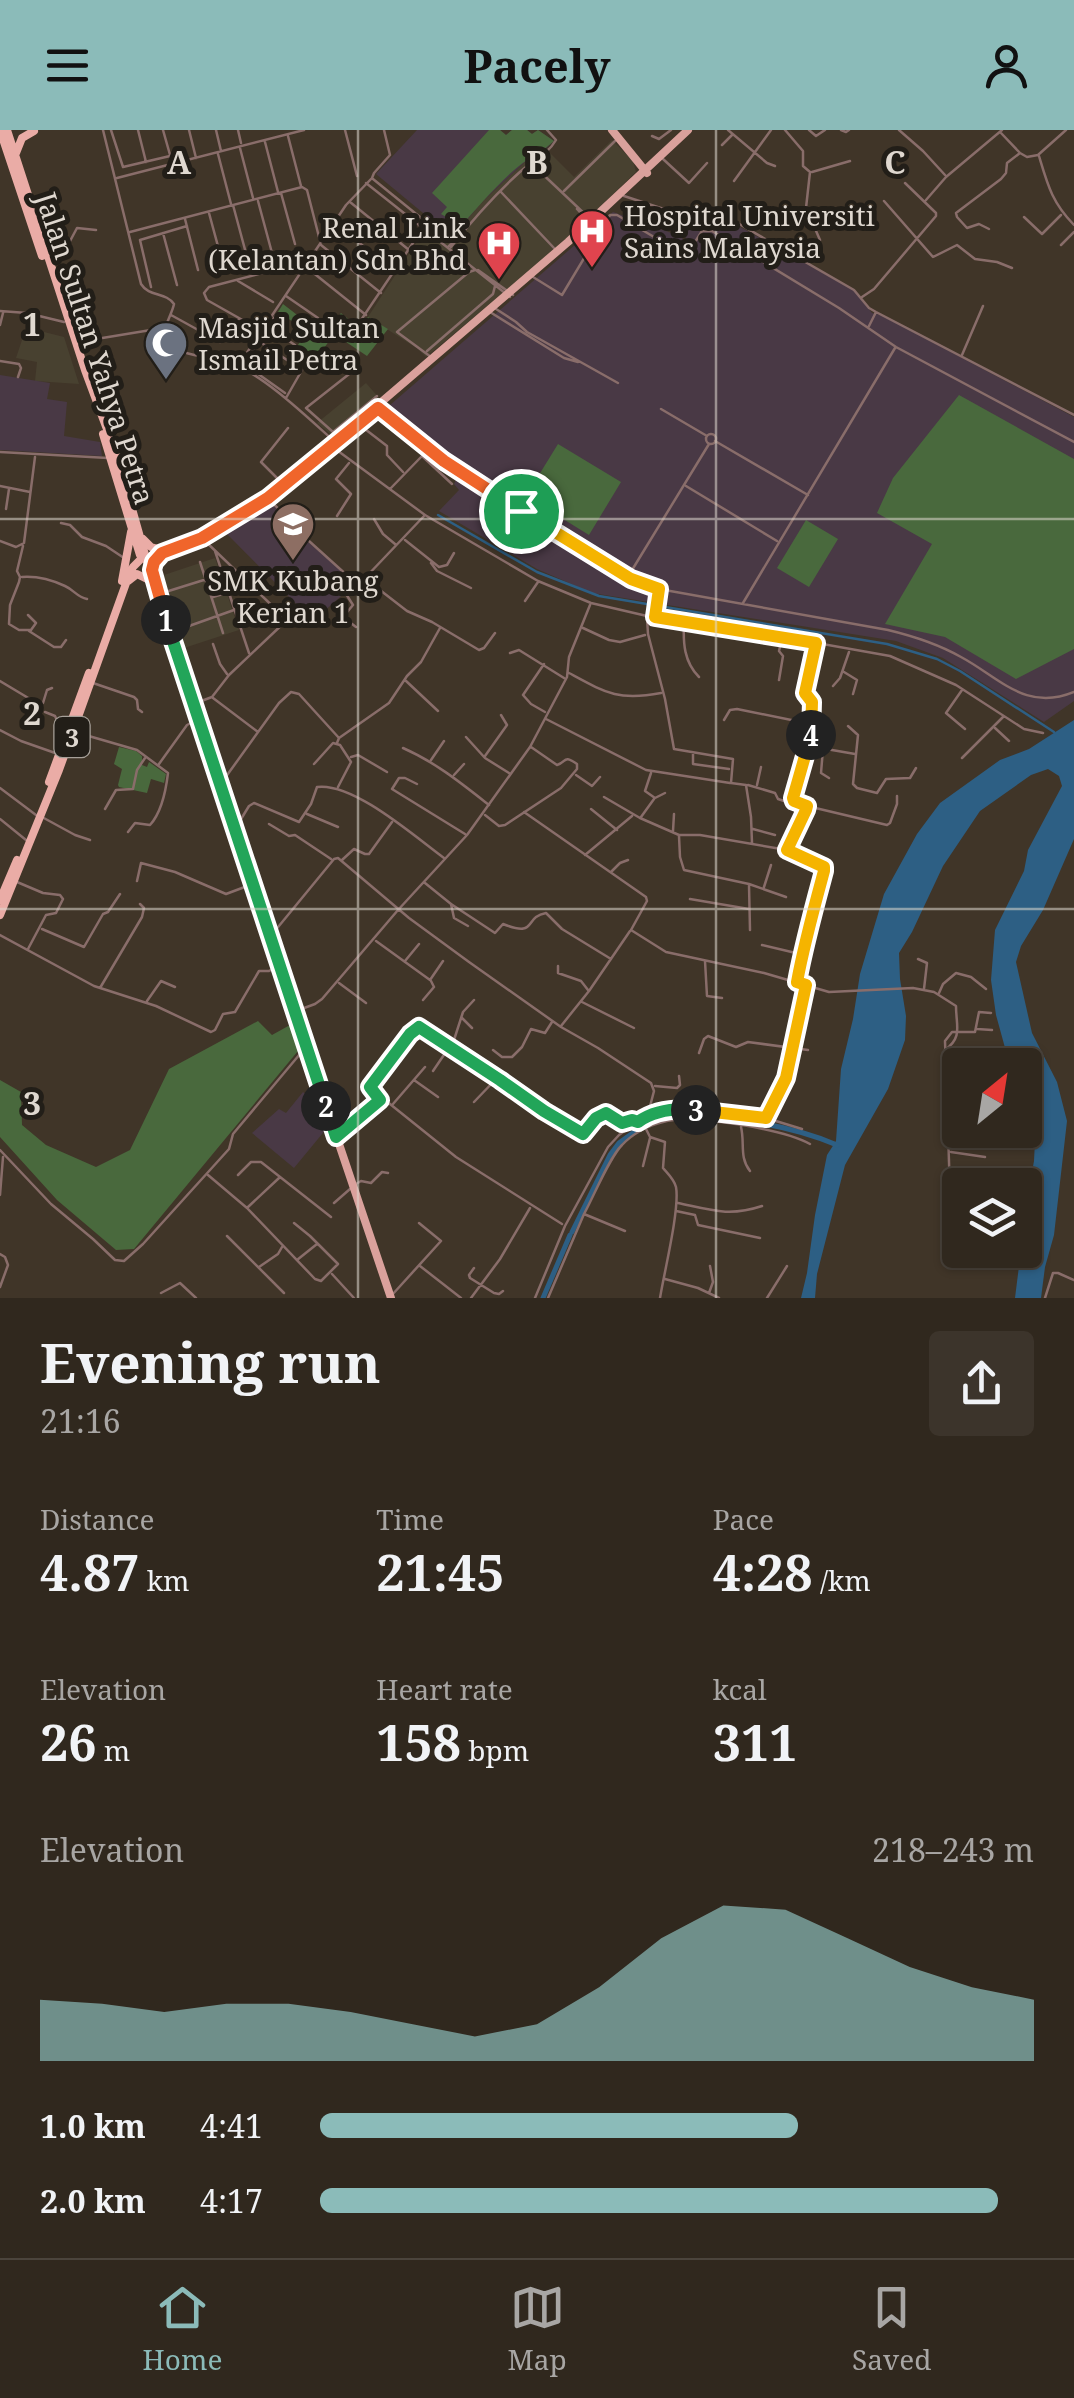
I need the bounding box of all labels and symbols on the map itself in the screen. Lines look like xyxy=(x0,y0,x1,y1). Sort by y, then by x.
text: A xyxy=(167,140,192,183)
text: B xyxy=(526,140,548,183)
text: C xyxy=(884,140,906,183)
street label: Jalan Sultan Yahya Petra xyxy=(27,186,164,509)
place label: Hospital Universiti Sains Malaysia xyxy=(624,196,875,266)
place label: Renal Link (Kelantan) Sdn Bhd xyxy=(208,208,467,278)
hospital icon: Hospital Universiti Sains Malaysia xyxy=(569,208,615,269)
hospital icon: Renal Link (Kelantan) Sdn Bhd xyxy=(476,220,522,281)
text: 1 xyxy=(23,302,41,345)
place label: Masjid Sultan Ismail Petra xyxy=(198,308,380,378)
mosque icon: Masjid Sultan Ismail Petra xyxy=(143,320,189,381)
pin xyxy=(479,469,564,554)
school or university icon: SMK Kubang Kerian 1 xyxy=(270,501,316,562)
place label: SMK Kubang Kerian 1 xyxy=(207,561,379,631)
pin: 1 xyxy=(141,595,191,645)
text: 2 xyxy=(23,691,41,734)
pin: 4 xyxy=(786,710,836,760)
road number: 3 xyxy=(54,717,90,757)
north arrow xyxy=(942,1048,1042,1148)
text: 3 xyxy=(23,1081,41,1124)
pin: 2 xyxy=(301,1081,351,1131)
pin: 3 xyxy=(671,1085,721,1135)

